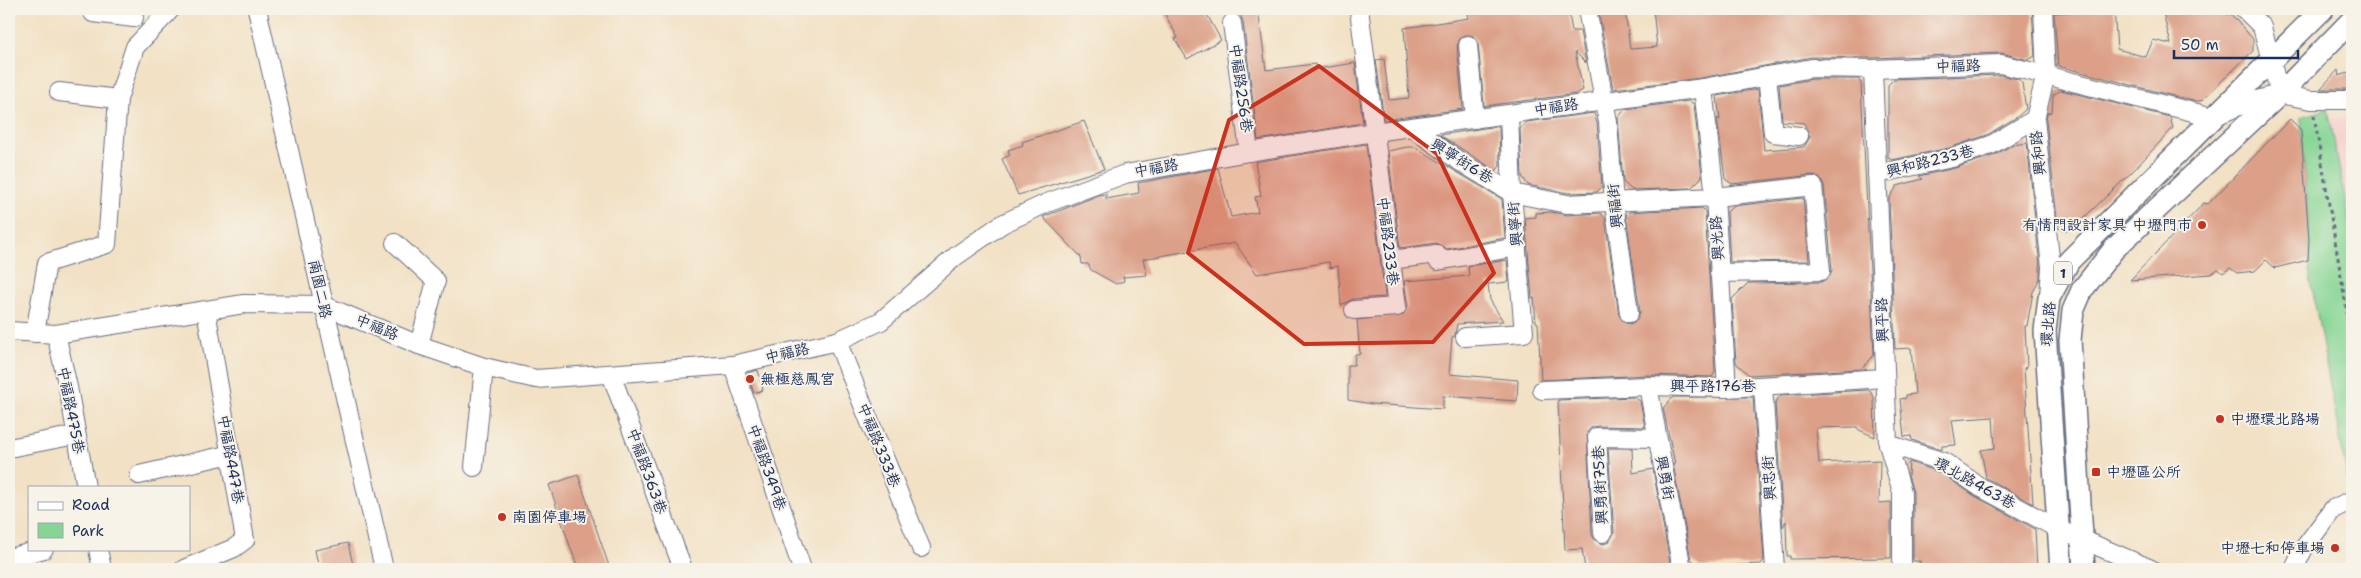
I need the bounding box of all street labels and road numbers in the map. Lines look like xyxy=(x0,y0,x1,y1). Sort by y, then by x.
street label: 中福路256巷 xyxy=(1225,42,1257,134)
street label: 中福路 xyxy=(1935,55,1981,77)
street label: 中福路 xyxy=(1532,94,1580,120)
street label: 興和路 xyxy=(2026,130,2050,176)
street label: 興寧街6巷 xyxy=(1427,134,1497,188)
street label: 興和路233巷 xyxy=(1884,140,1976,182)
street label: 中福路 xyxy=(1132,154,1180,182)
street label: 興福街 xyxy=(1603,183,1627,229)
street label: 中福路233巷 xyxy=(1373,195,1403,287)
street label: 興寧街 xyxy=(1503,201,1527,247)
street label: 興光路 xyxy=(1705,215,1729,261)
street label: 南園二路 xyxy=(304,258,336,320)
road number: 1 xyxy=(2054,262,2072,284)
street label: 興平路 xyxy=(1871,297,1893,343)
street label: 環北路 xyxy=(2036,301,2060,347)
street label: 中福路 xyxy=(352,309,402,345)
street label: 中福路 xyxy=(763,338,811,368)
street label: 中福路475巷 xyxy=(53,365,89,455)
street label: 興平路176巷 xyxy=(1670,376,1756,396)
street label: 中福路333巷 xyxy=(853,400,905,490)
street label: 中福路447巷 xyxy=(213,413,249,505)
street label: 中福路349巷 xyxy=(743,421,791,513)
street label: 中福路363巷 xyxy=(622,425,672,517)
street label: 興勇街75巷 xyxy=(1588,445,1612,525)
street label: 環北路463巷 xyxy=(1931,452,2019,514)
street label: 興勇街 xyxy=(1651,454,1679,502)
street label: 興忠街 xyxy=(1757,455,1781,501)

